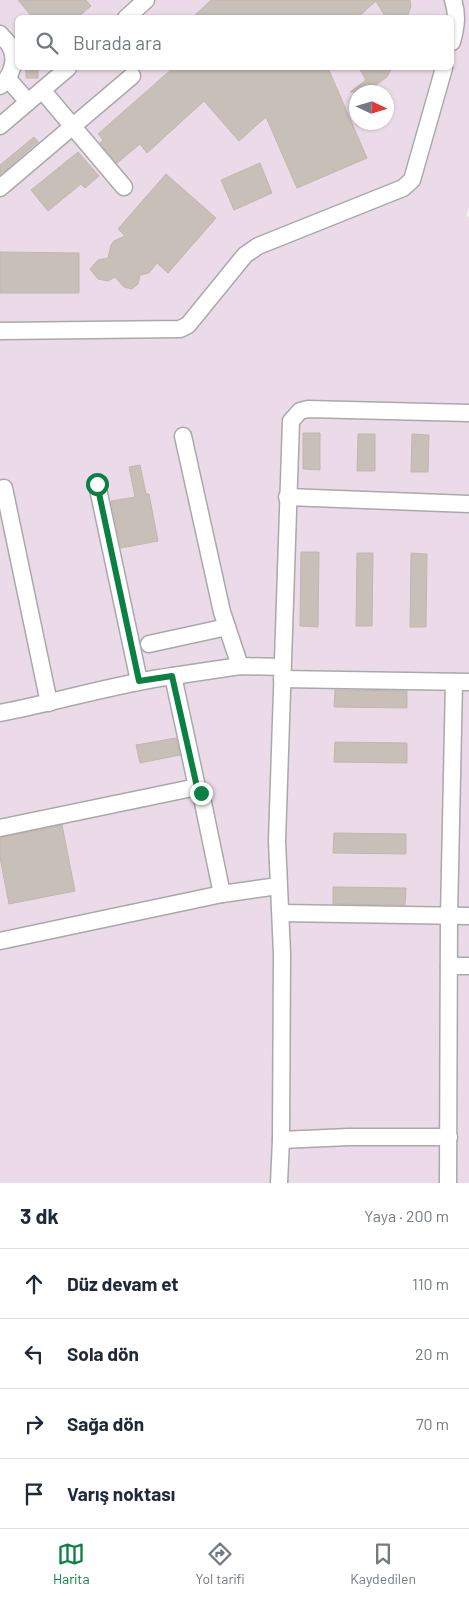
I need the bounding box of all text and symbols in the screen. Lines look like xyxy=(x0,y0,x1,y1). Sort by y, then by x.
search box xyxy=(15,15,454,70)
icon: search xyxy=(33,29,61,57)
text: Burada ara xyxy=(73,31,162,54)
north arrow xyxy=(349,85,394,130)
route start xyxy=(86,473,109,496)
route end xyxy=(190,782,213,805)
text: 3 dk xyxy=(20,1203,59,1228)
text: Yaya · 200 m xyxy=(364,1206,449,1225)
icon: ahead xyxy=(20,1270,48,1298)
text: Düz devam et xyxy=(67,1272,179,1295)
text: 110 m xyxy=(412,1274,449,1293)
icon: left xyxy=(20,1340,48,1368)
text: Sola dön xyxy=(67,1342,139,1365)
text: 20 m xyxy=(415,1344,449,1363)
icon: right xyxy=(20,1410,48,1438)
text: Sağa dön xyxy=(67,1412,144,1435)
text: 70 m xyxy=(416,1414,449,1433)
icon: arrive xyxy=(20,1480,48,1508)
text: Varış noktası xyxy=(67,1482,175,1505)
tab: Harita xyxy=(53,1540,90,1587)
tab: Yol tarifi xyxy=(195,1540,244,1587)
tab: Kaydedilen xyxy=(350,1540,416,1587)

